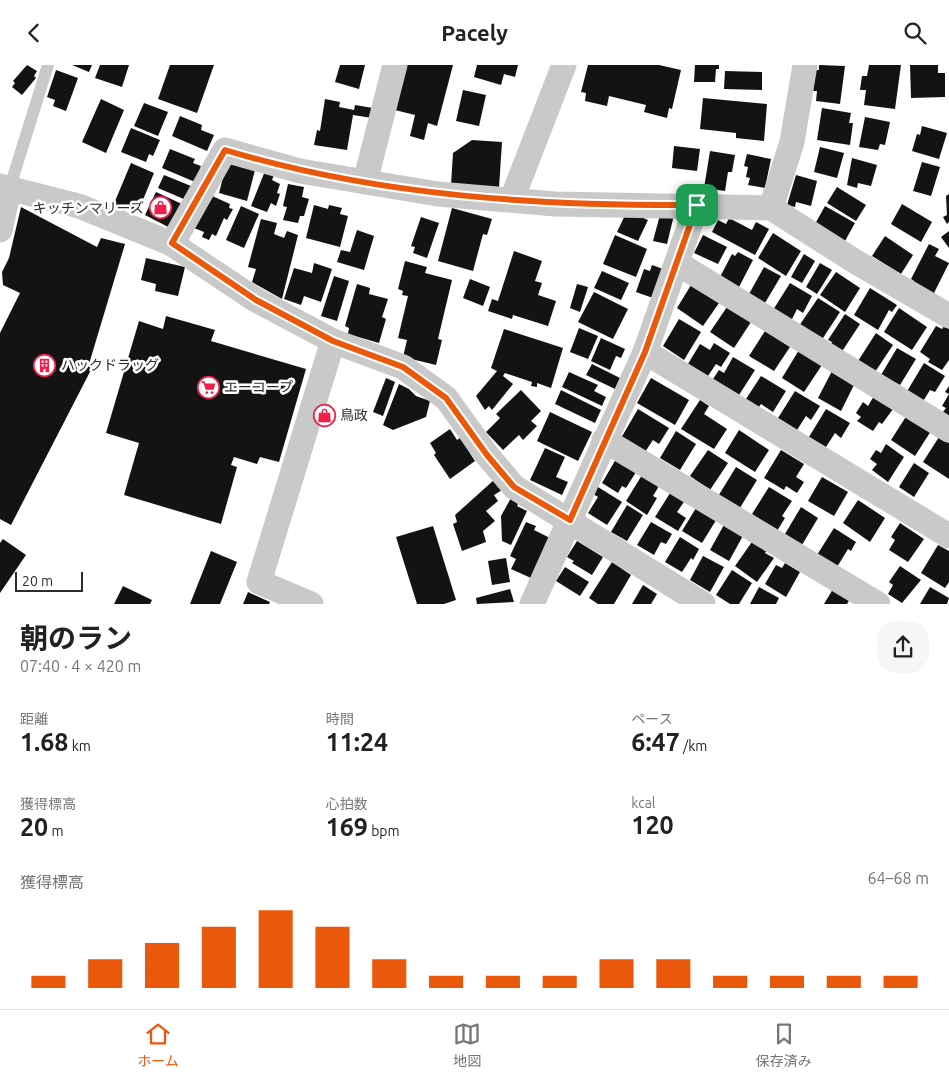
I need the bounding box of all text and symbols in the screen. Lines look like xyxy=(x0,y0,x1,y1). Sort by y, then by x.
icon: back xyxy=(20,19,48,47)
icon: search xyxy=(901,19,929,47)
text: Pacely xyxy=(441,20,508,45)
pin xyxy=(676,184,718,226)
icon: arrive xyxy=(683,191,711,219)
shop icon: キッチンマリーズ xyxy=(148,196,172,220)
place label: キッチンマリーズ xyxy=(33,200,144,216)
building icon: ハックドラッグ xyxy=(33,353,57,377)
place label: ハックドラッグ xyxy=(61,357,159,373)
supermarket icon: エーコープ xyxy=(196,375,220,399)
place label: エーコープ xyxy=(224,379,293,395)
shop icon: 鳥政 xyxy=(312,403,336,427)
place label: 鳥政 xyxy=(340,407,368,423)
scale bar xyxy=(15,569,82,592)
text: 20 m xyxy=(22,573,53,589)
button: share xyxy=(877,621,929,673)
text: 朝のラン xyxy=(20,622,132,653)
text: 07:40 · 4 × 420 m xyxy=(20,657,141,675)
text: 距離 xyxy=(20,711,48,727)
text: 時間 xyxy=(326,711,354,727)
text: ペース xyxy=(631,711,673,727)
text: 1.68 xyxy=(20,728,68,756)
text: 11:24 xyxy=(326,728,388,756)
text: 6:47 xyxy=(631,728,680,756)
text: km xyxy=(68,738,91,754)
text: /km xyxy=(680,738,707,754)
text: kcal xyxy=(631,795,656,811)
text: 獲得標高 xyxy=(20,796,76,812)
text: 心拍数 xyxy=(326,796,368,812)
text: 120 xyxy=(631,811,674,839)
text: 20 xyxy=(20,813,48,841)
text: 169 xyxy=(326,813,368,841)
text: m xyxy=(48,823,64,839)
text: bpm xyxy=(368,823,400,839)
text: 64–68 m xyxy=(867,869,929,887)
text: 獲得標高 xyxy=(20,873,84,891)
tab: ホーム xyxy=(137,1020,179,1070)
tab: 地図 xyxy=(453,1020,481,1070)
tab: 保存済み xyxy=(756,1020,812,1070)

